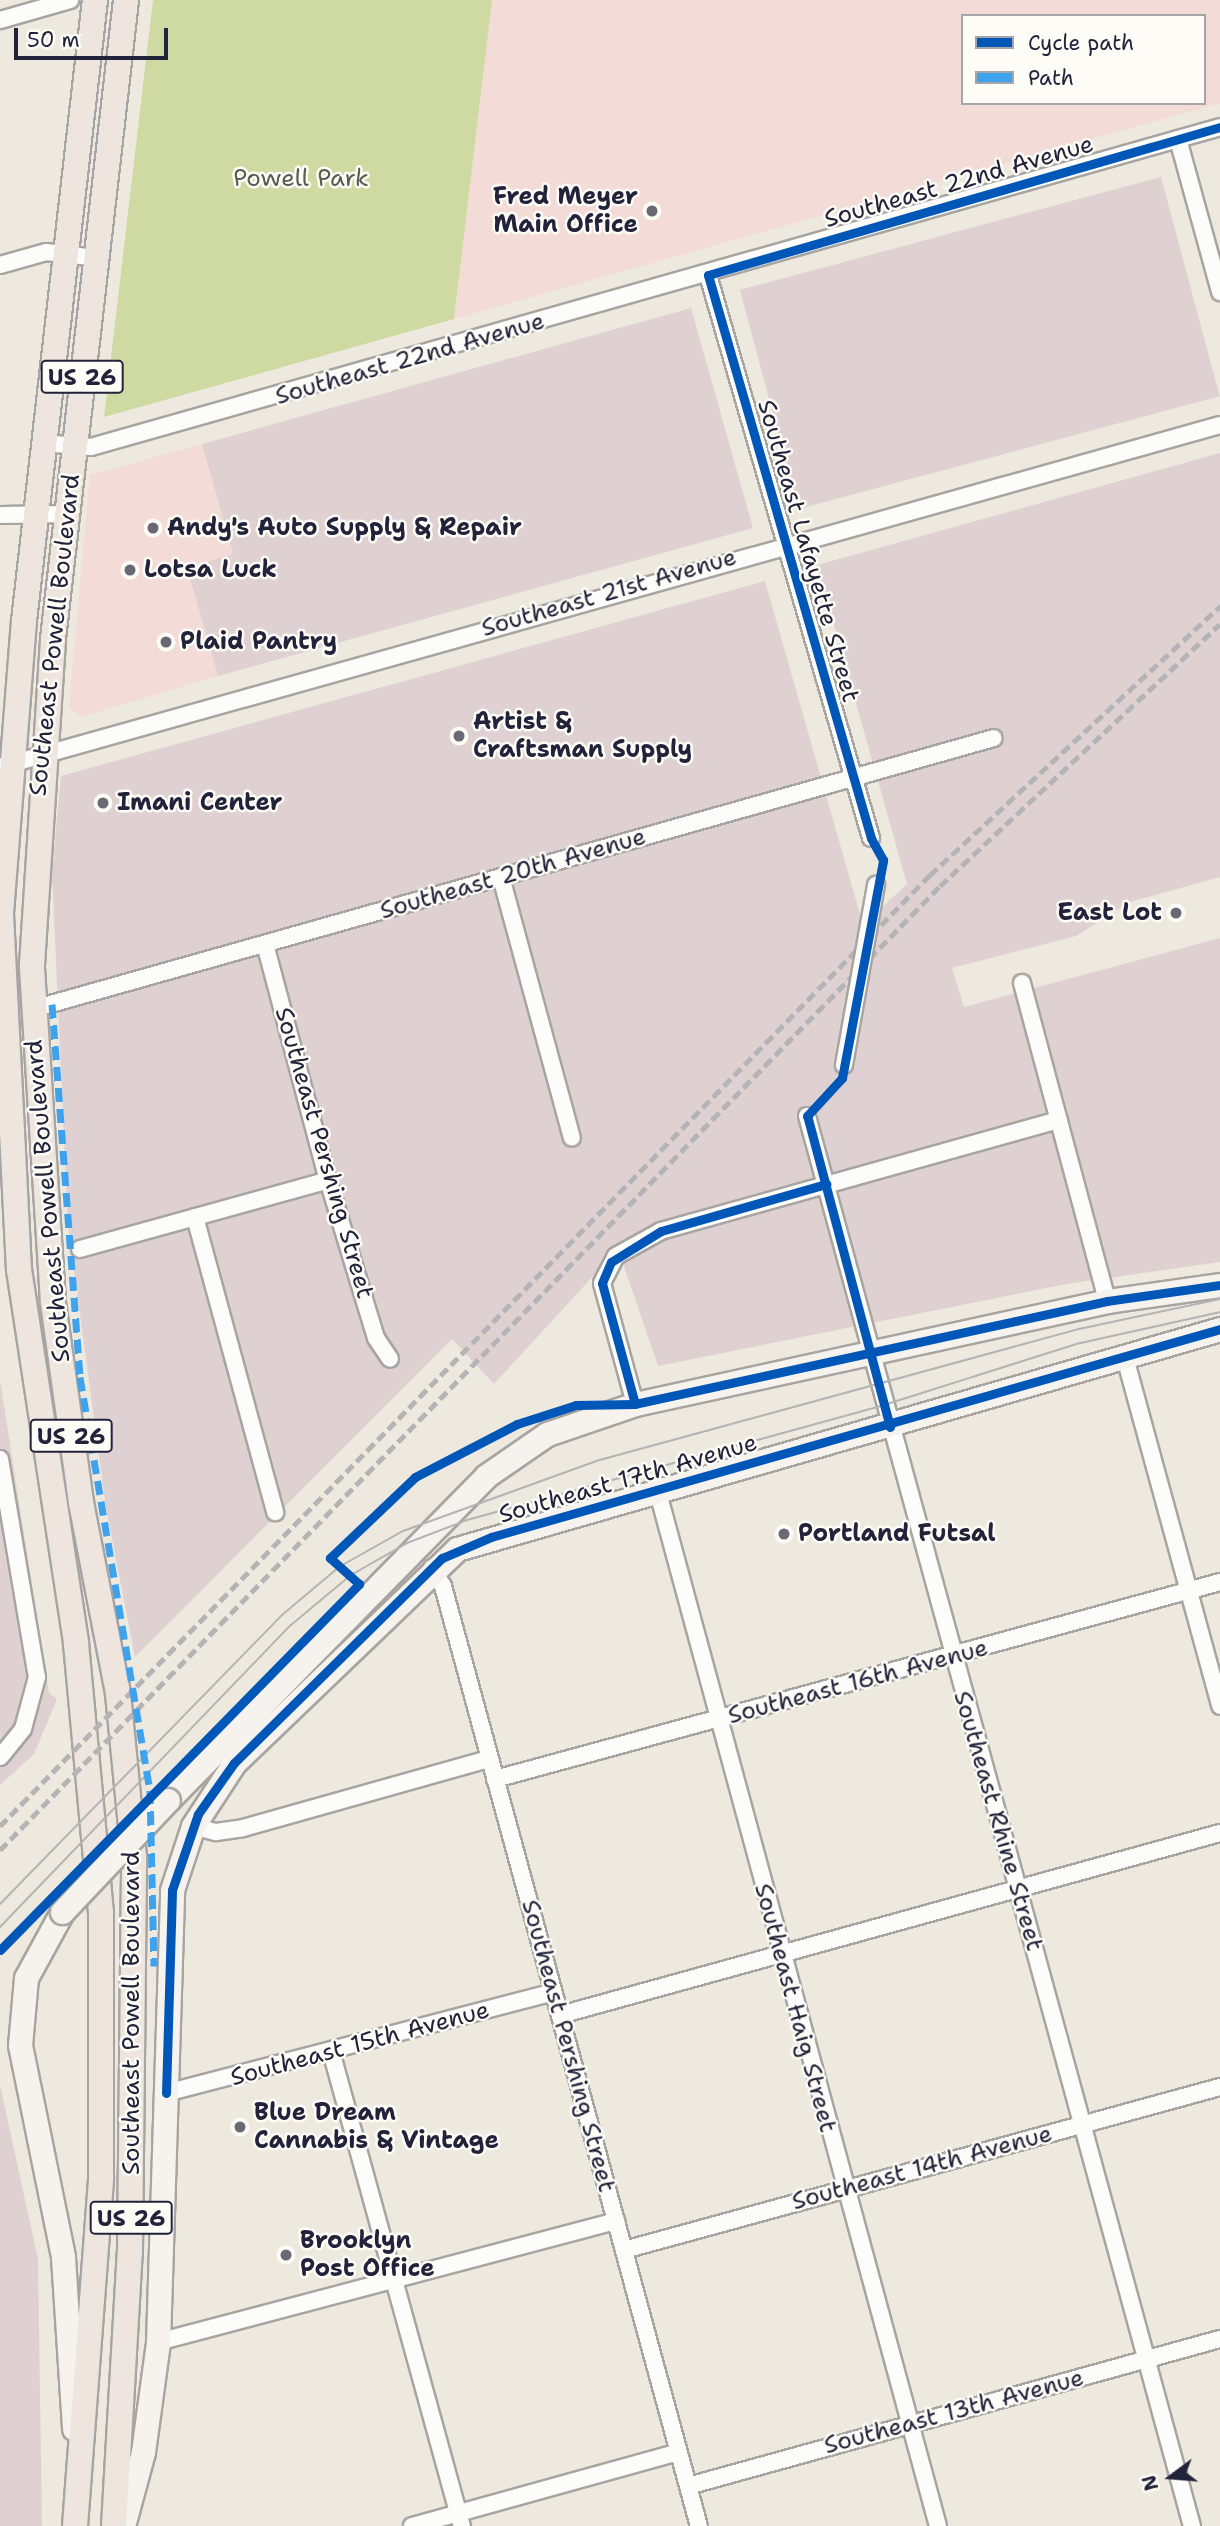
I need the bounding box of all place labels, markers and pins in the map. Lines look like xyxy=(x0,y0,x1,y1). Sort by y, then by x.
place label: Fred Meyer Main Office xyxy=(493,183,638,239)
marker: Fred Meyer Main Office xyxy=(644,203,660,219)
place label: Andy's Auto Supply & Repair xyxy=(167,514,522,542)
marker: Andy's Auto Supply & Repair xyxy=(145,520,161,536)
place label: Lotsa Luck xyxy=(144,556,277,584)
marker: Lotsa Luck xyxy=(122,562,138,578)
place label: Plaid Pantry xyxy=(180,628,337,656)
marker: Plaid Pantry xyxy=(158,634,174,650)
place label: Artist & Craftsman Supply xyxy=(473,708,692,764)
marker: Artist & Craftsman Supply xyxy=(451,728,467,744)
place label: Imani Center xyxy=(117,789,282,817)
marker: Imani Center xyxy=(95,795,111,811)
place label: East Lot xyxy=(1057,899,1162,927)
marker: East Lot xyxy=(1168,905,1184,921)
place label: Portland Futsal xyxy=(798,1520,996,1548)
marker: Portland Futsal xyxy=(776,1526,792,1542)
place label: Blue Dream Cannabis & Vintage xyxy=(254,2099,499,2155)
marker: Blue Dream Cannabis & Vintage xyxy=(232,2119,248,2135)
place label: Brooklyn Post Office xyxy=(300,2227,435,2283)
marker: Brooklyn Post Office xyxy=(278,2247,294,2263)

